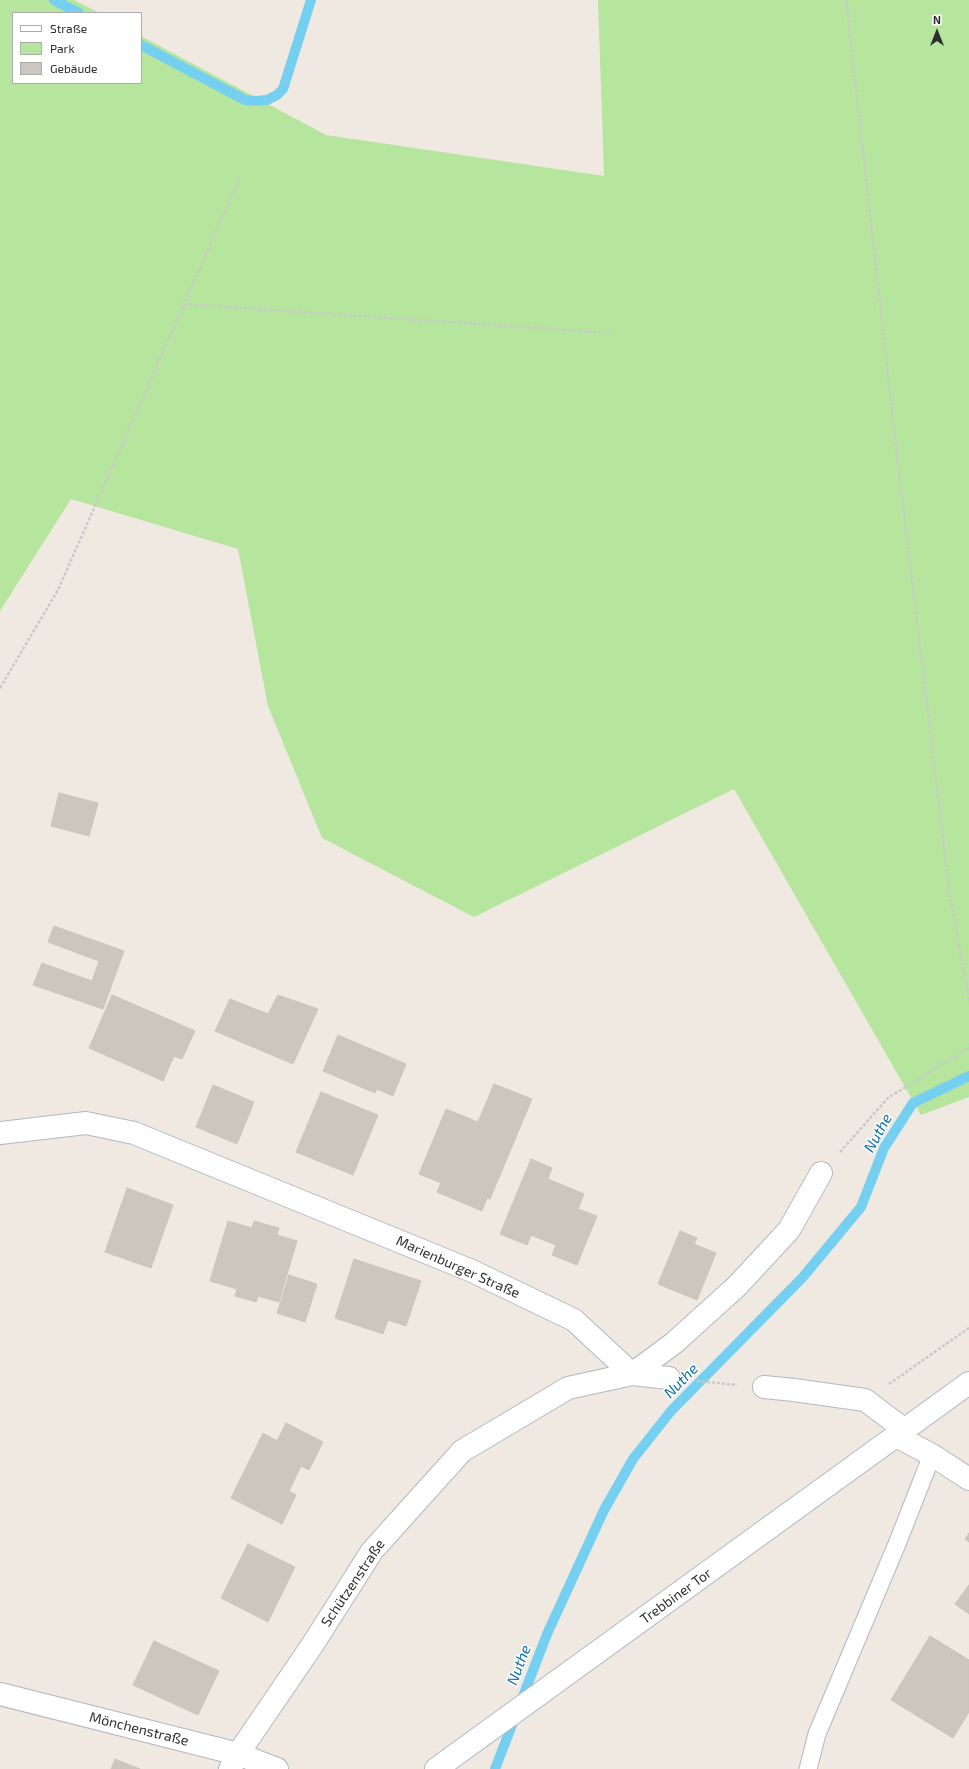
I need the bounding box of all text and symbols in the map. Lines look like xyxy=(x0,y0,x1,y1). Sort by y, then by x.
legend xyxy=(12,12,142,84)
north arrow xyxy=(917,12,957,52)
text: N xyxy=(933,13,941,26)
text: Straße xyxy=(50,21,87,35)
text: Park xyxy=(50,41,75,55)
text: Gebäude xyxy=(50,61,98,75)
water label: Nuthe xyxy=(860,1111,896,1155)
street label: Marienburger Straße xyxy=(394,1232,522,1302)
water label: Nuthe xyxy=(660,1360,702,1402)
street label: Schützenstraße xyxy=(318,1536,388,1630)
street label: Trebbiner Tor xyxy=(637,1565,715,1627)
water label: Nuthe xyxy=(503,1642,535,1688)
street label: Mönchenstraße xyxy=(88,1709,190,1749)

